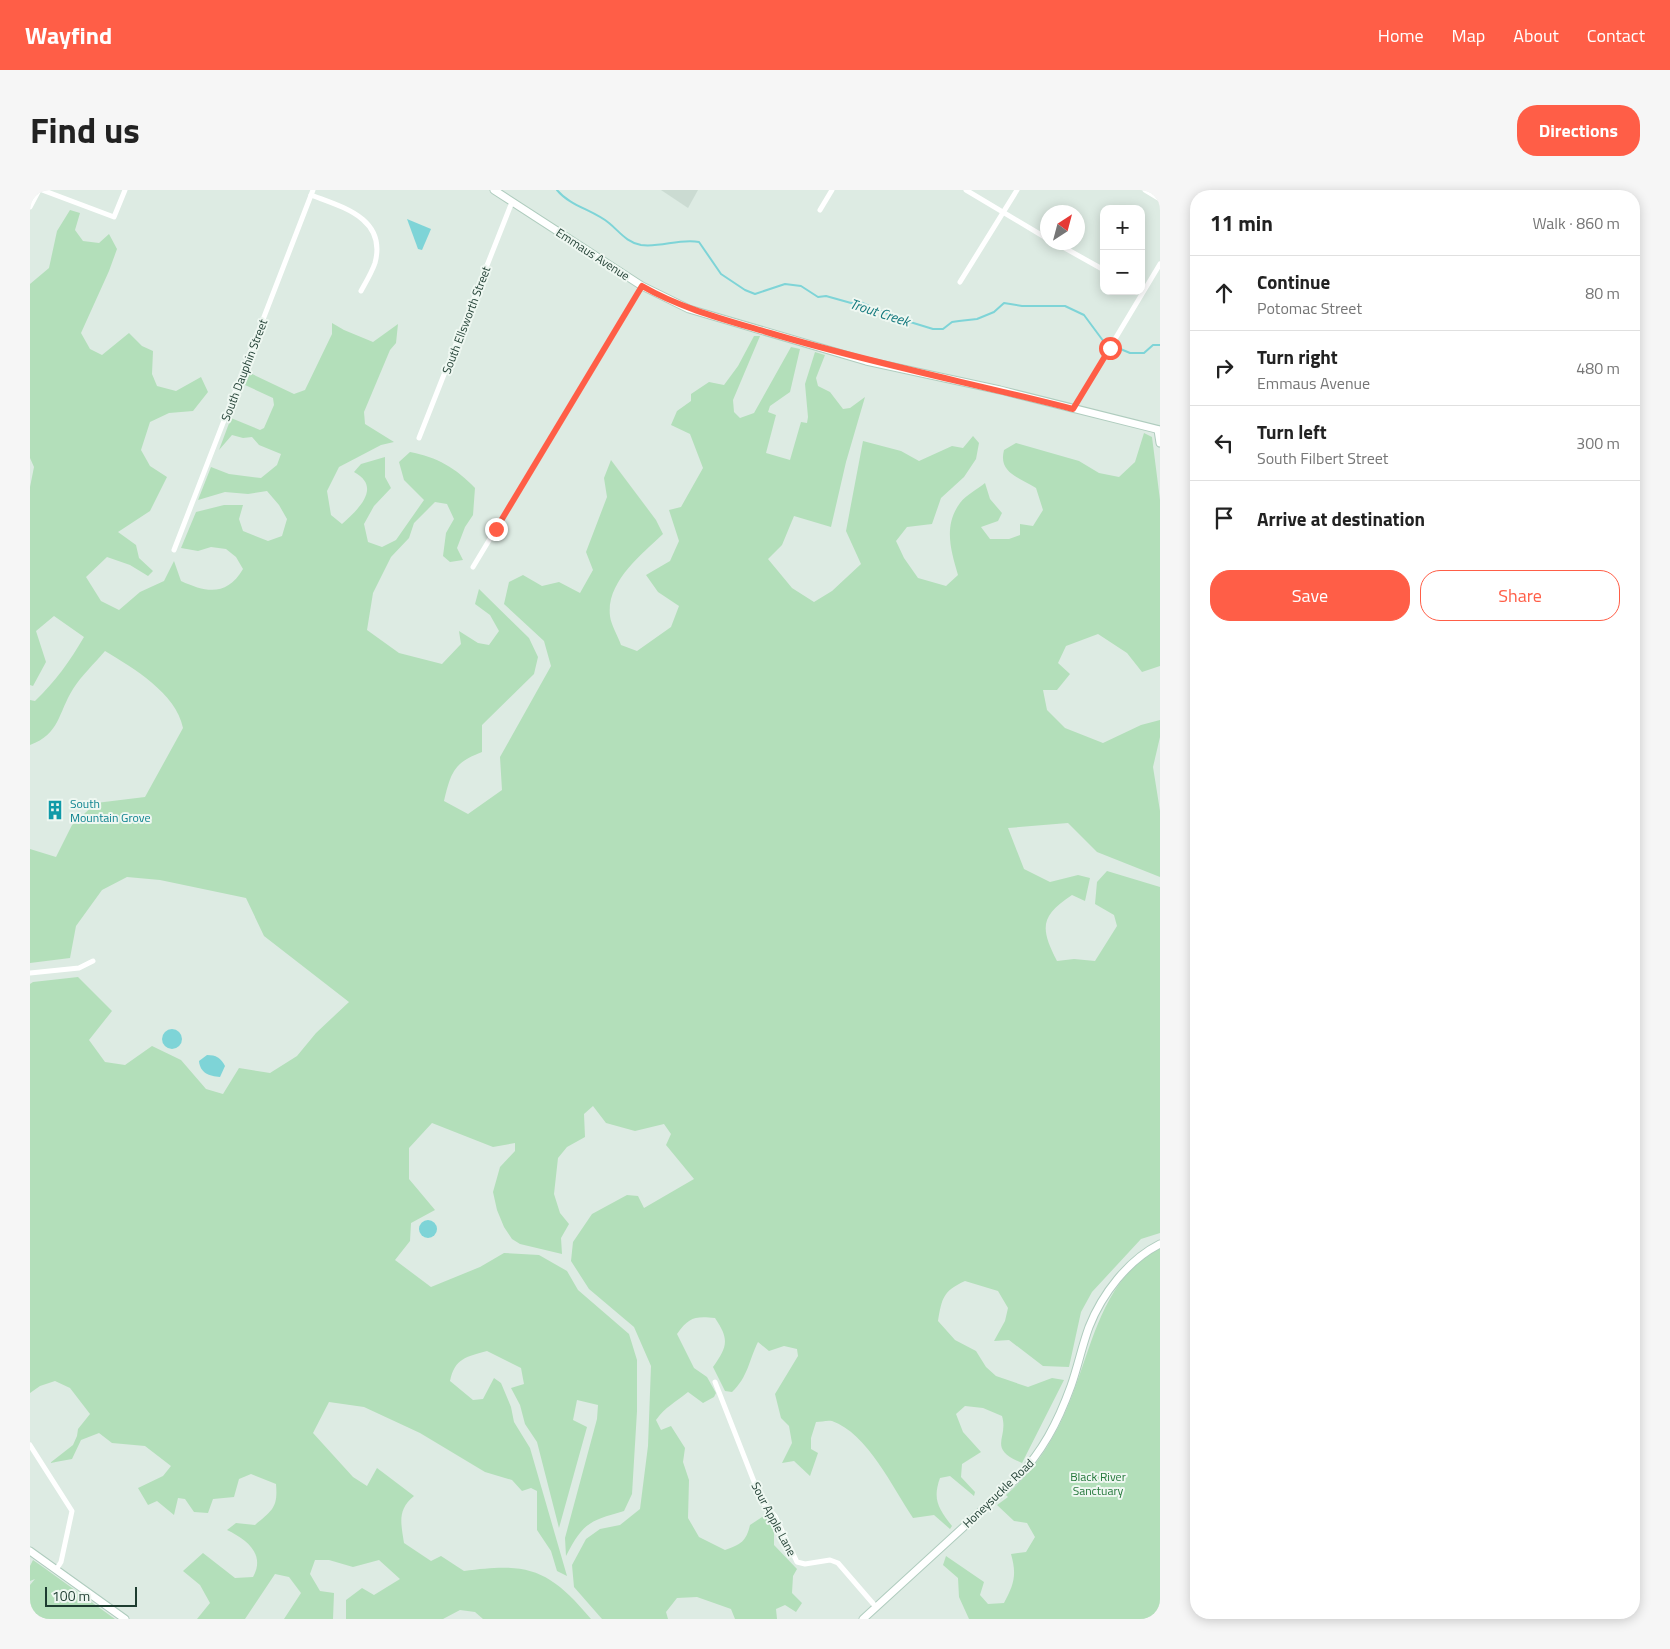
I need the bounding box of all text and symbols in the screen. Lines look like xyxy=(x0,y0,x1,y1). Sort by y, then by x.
text: Wayfind xyxy=(25,17,112,53)
text: Home xyxy=(1378,22,1424,49)
text: Map xyxy=(1452,22,1485,49)
text: About xyxy=(1513,22,1559,49)
text: Contact xyxy=(1587,22,1645,49)
text: Find us xyxy=(30,103,140,157)
button: Directions xyxy=(1517,105,1640,156)
north arrow xyxy=(1040,205,1085,250)
map controls xyxy=(1100,205,1145,295)
button: + xyxy=(1100,205,1145,250)
text: 11 min xyxy=(1210,207,1273,239)
text: Walk · 860 m xyxy=(1532,211,1620,235)
street label: Emmaus Avenue xyxy=(552,223,634,285)
button: − xyxy=(1100,250,1145,295)
street label: South Ellsworth Street xyxy=(437,263,496,377)
text: Continue xyxy=(1257,267,1330,296)
icon: ahead xyxy=(1210,279,1238,307)
text: 80 m xyxy=(1585,281,1620,305)
water label: Trout Creek xyxy=(847,292,914,332)
text: Potomac Street xyxy=(1257,296,1362,320)
street label: South Dauphin Street xyxy=(216,315,273,424)
route start xyxy=(1099,337,1122,360)
text: Turn right xyxy=(1257,342,1338,371)
icon: right xyxy=(1210,354,1238,382)
text: 480 m xyxy=(1576,356,1620,380)
text: Emmaus Avenue xyxy=(1257,371,1370,395)
text: Turn left xyxy=(1257,417,1327,446)
icon: left xyxy=(1210,429,1238,457)
text: 300 m xyxy=(1576,431,1620,455)
text: South Filbert Street xyxy=(1257,446,1388,470)
icon: arrive xyxy=(1210,504,1238,532)
text: Arrive at destination xyxy=(1257,504,1425,533)
route end xyxy=(485,518,508,541)
button: Save xyxy=(1210,570,1410,621)
button: Share xyxy=(1420,570,1620,621)
place label: South Mountain Grove xyxy=(70,794,150,827)
building icon: South Mountain Grove xyxy=(44,799,66,821)
street label: Honeysuckle Road xyxy=(958,1454,1038,1532)
park label: Black River Sanctuary xyxy=(1070,1467,1126,1500)
street label: Sour Apple Lane xyxy=(746,1479,802,1559)
scale bar xyxy=(45,1584,138,1607)
text: 100 m xyxy=(52,1585,90,1606)

